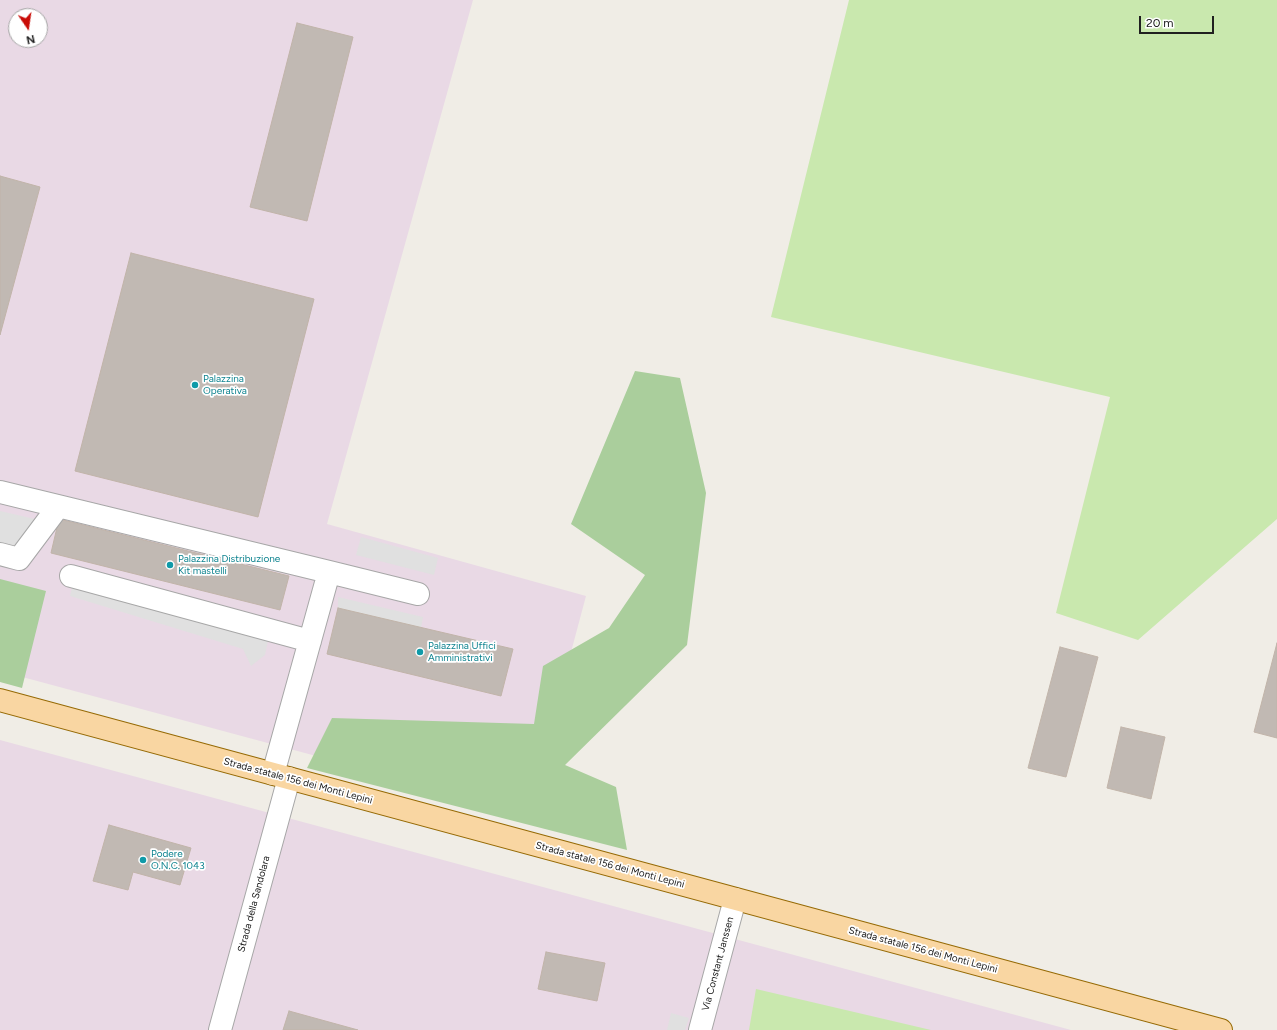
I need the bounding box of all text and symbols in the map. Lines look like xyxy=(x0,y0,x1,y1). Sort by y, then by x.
north arrow xyxy=(8,8,48,48)
scale bar xyxy=(1141,8,1216,34)
text: 20 m xyxy=(1146,16,1174,30)
text: N xyxy=(25,32,36,46)
place label: Palazzina Operativa xyxy=(203,373,247,396)
marker: Palazzina Operativa xyxy=(190,380,200,390)
place label: Palazzina Distribuzione Kit mastelli xyxy=(178,553,280,576)
marker: Palazzina Distribuzione Kit mastelli xyxy=(165,560,175,570)
place label: Palazzina Uffici Amministrativi xyxy=(428,640,496,664)
marker: Palazzina Uffici Amministrativi xyxy=(415,647,425,657)
street label: Strada statale 156 dei Monti Lepini xyxy=(222,755,374,807)
street label: Strada statale 156 dei Monti Lepini xyxy=(534,839,686,891)
place label: Podere O.N.C. 1043 xyxy=(151,848,205,872)
street label: Strada della Sandolara xyxy=(235,854,273,954)
marker: Podere O.N.C. 1043 xyxy=(138,855,148,865)
street label: Via Constant Janssen xyxy=(700,916,736,1012)
street label: Strada statale 156 dei Monti Lepini xyxy=(847,924,999,976)

